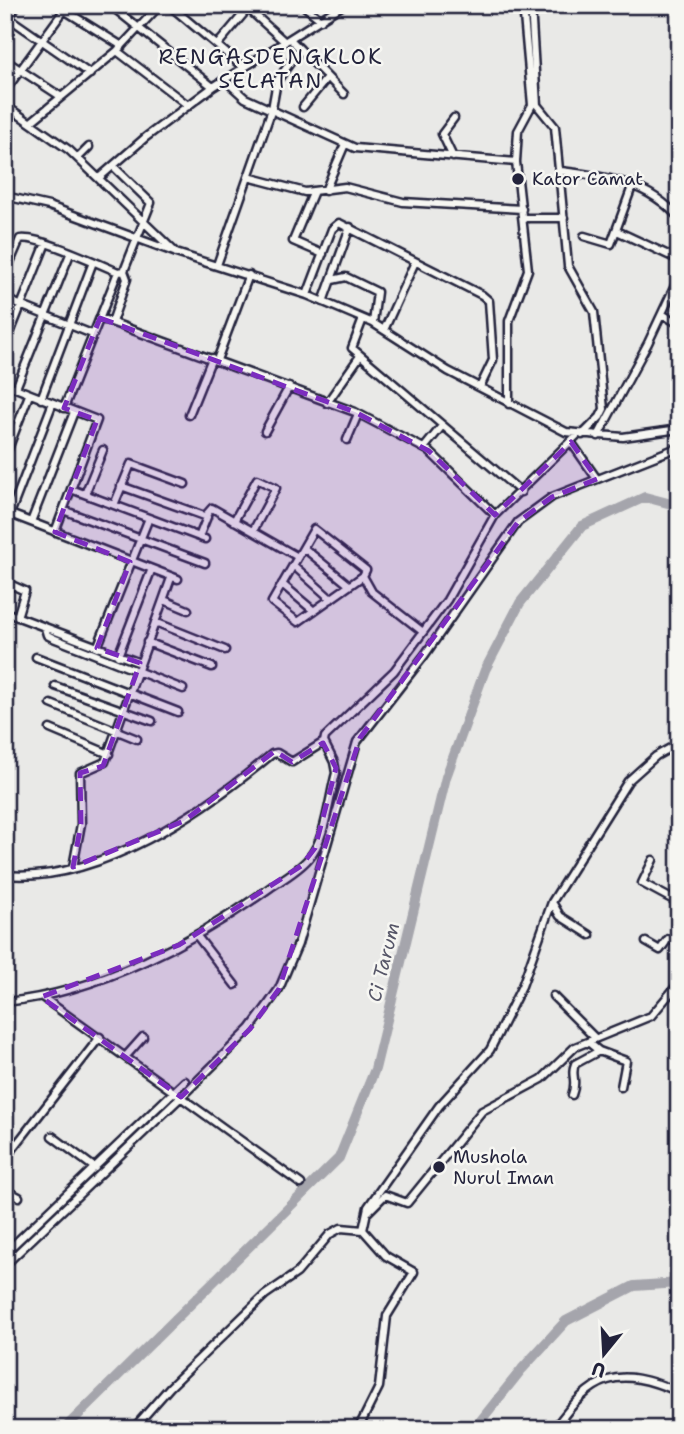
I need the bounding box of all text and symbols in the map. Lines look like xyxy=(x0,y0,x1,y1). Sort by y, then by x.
district label: RENGASDENGKLOK SELATAN xyxy=(159,43,383,95)
place label: Kator Camat xyxy=(532,167,643,191)
marker: Kator Camat xyxy=(510,171,526,187)
water label: Ci Tarum xyxy=(362,920,405,1004)
place label: Mushola Nurul Iman xyxy=(453,1145,554,1190)
marker: Mushola Nurul Iman xyxy=(431,1159,447,1175)
north arrow xyxy=(568,1318,638,1388)
text: U xyxy=(589,1356,609,1384)

